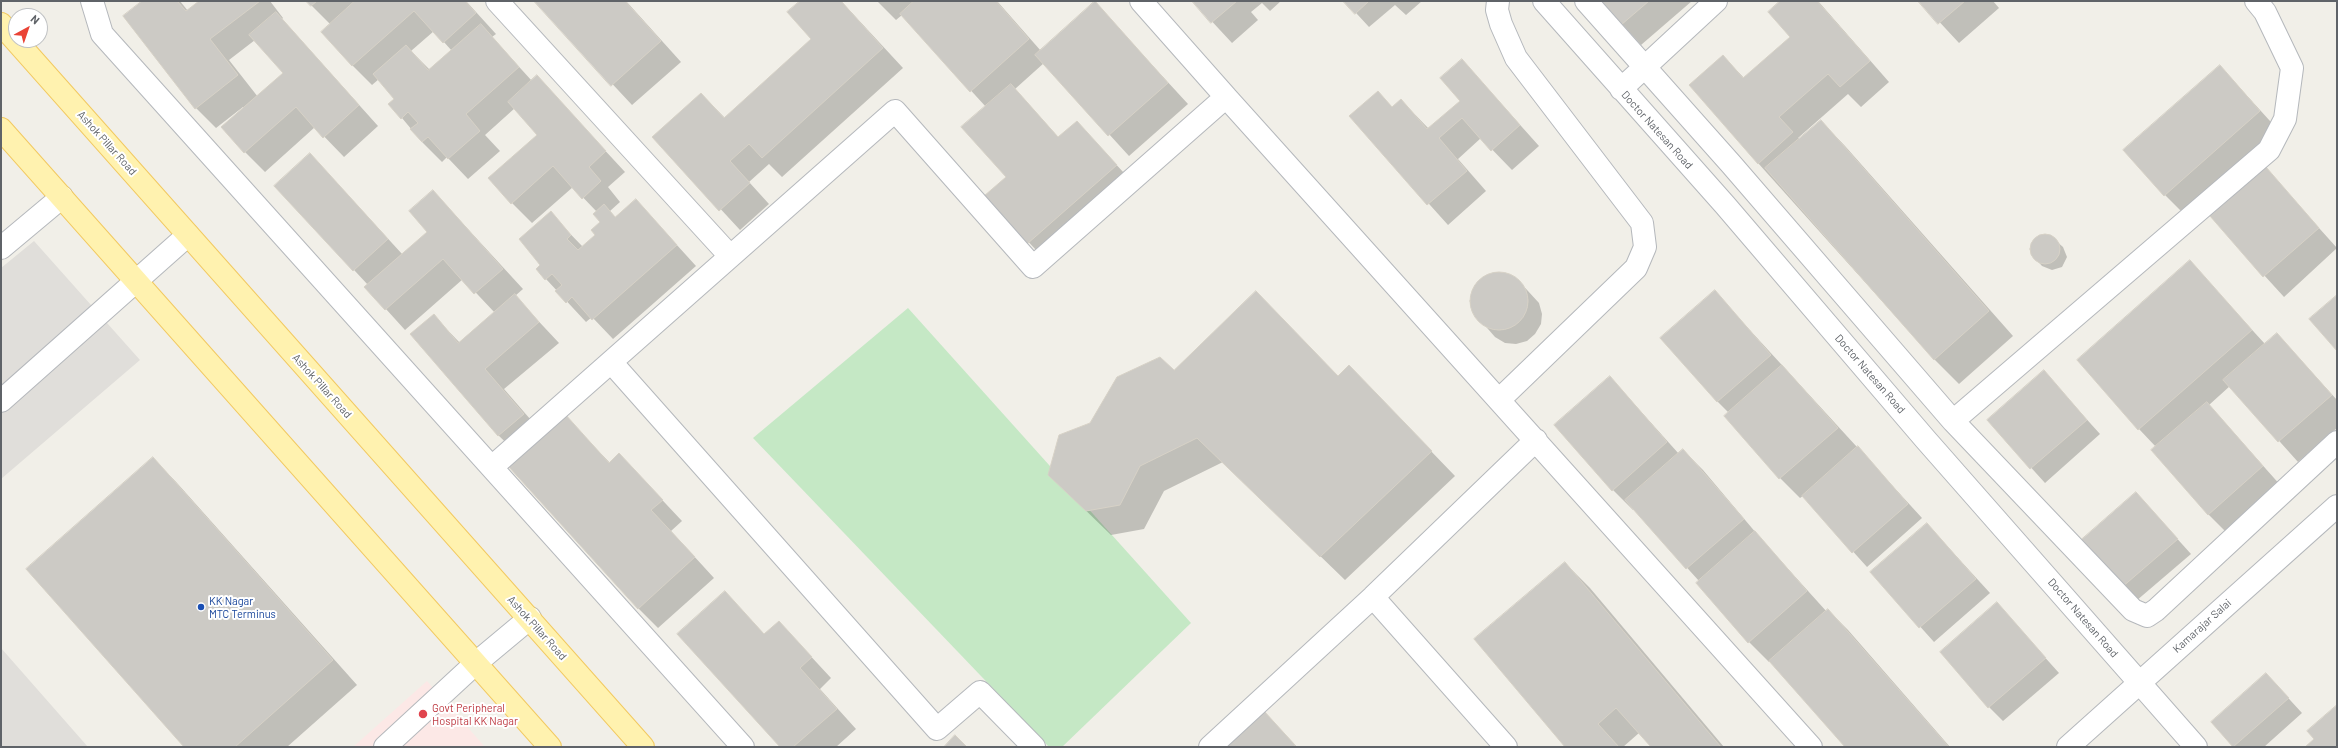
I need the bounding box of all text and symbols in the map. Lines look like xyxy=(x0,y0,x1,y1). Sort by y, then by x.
north arrow xyxy=(8,8,48,48)
text: N xyxy=(28,12,42,27)
street label: Doctor Natesan Road xyxy=(1618,88,1696,172)
street label: Ashok Pillar Road xyxy=(75,108,139,178)
street label: Doctor Natesan Road xyxy=(1832,332,1908,416)
street label: Ashok Pillar Road xyxy=(290,351,354,421)
street label: Doctor Natesan Road xyxy=(2045,576,2121,660)
street label: Ashok Pillar Road xyxy=(505,593,569,663)
place label: KK Nagar MTC Terminus xyxy=(209,594,276,620)
street label: Kamarajar Salai xyxy=(2170,596,2234,656)
marker: KK Nagar MTC Terminus xyxy=(196,602,206,612)
place label: Govt Peripheral Hospital KK Nagar xyxy=(432,701,518,727)
marker: Govt Peripheral Hospital KK Nagar xyxy=(417,708,429,720)

